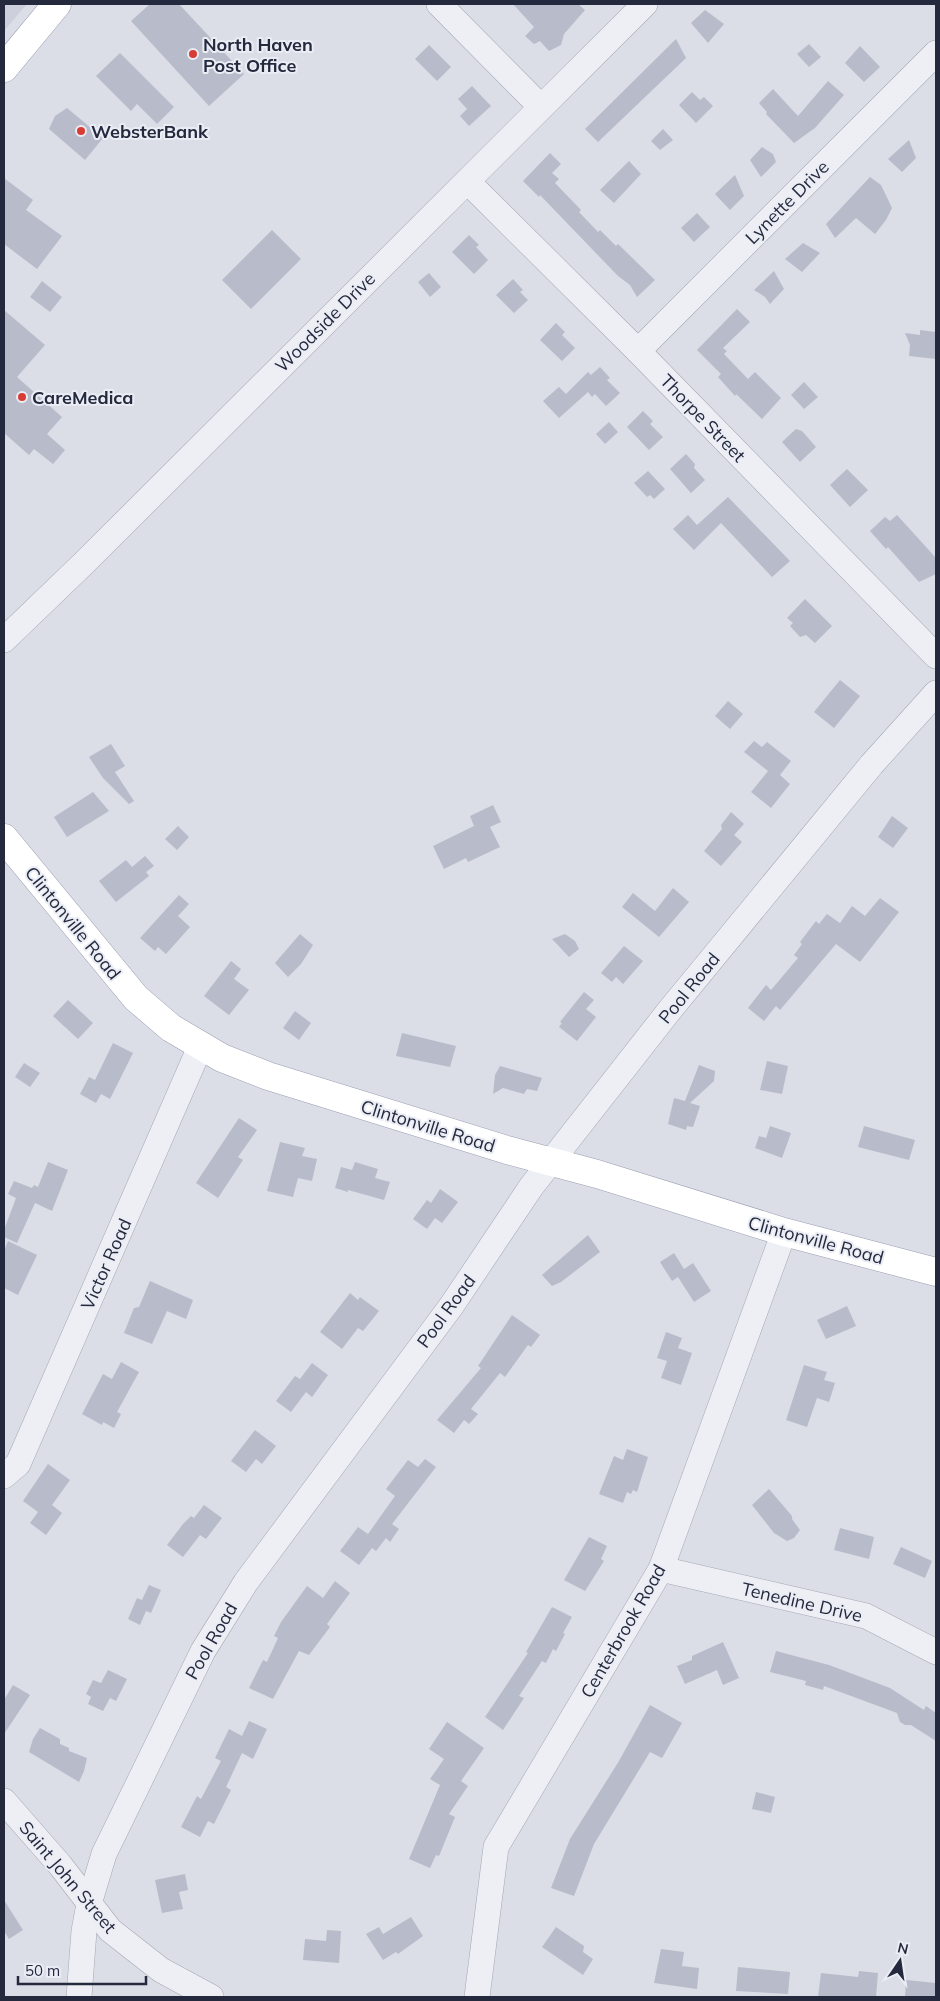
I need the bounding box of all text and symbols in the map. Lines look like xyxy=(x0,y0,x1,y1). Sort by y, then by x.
place label: North Haven Post Office xyxy=(203,33,313,77)
marker: North Haven Post Office xyxy=(187,48,199,60)
place label: WebsterBank xyxy=(91,120,209,143)
marker: WebsterBank xyxy=(75,125,87,137)
street label: Lynette Drive xyxy=(740,155,834,249)
street label: Woodside Drive xyxy=(270,267,380,377)
street label: Thorpe Street xyxy=(655,369,751,467)
place label: CareMedica xyxy=(32,386,134,409)
marker: CareMedica xyxy=(16,391,28,403)
street label: Clintonville Road xyxy=(20,862,126,984)
street label: Pool Road xyxy=(653,948,725,1028)
street label: Clintonville Road xyxy=(358,1095,498,1157)
street label: Clintonville Road xyxy=(746,1211,886,1269)
street label: Victor Road xyxy=(76,1215,136,1313)
street label: Pool Road xyxy=(412,1270,480,1352)
street label: Centerbrook Road xyxy=(575,1560,671,1702)
street label: Tenedine Drive xyxy=(739,1577,865,1627)
street label: Pool Road xyxy=(180,1598,242,1684)
street label: Saint John Street xyxy=(14,1816,122,1938)
north arrow xyxy=(875,1936,925,1986)
text: N xyxy=(896,1938,910,1958)
scale bar xyxy=(18,1954,145,1986)
text: 50 m xyxy=(25,1961,60,1980)

